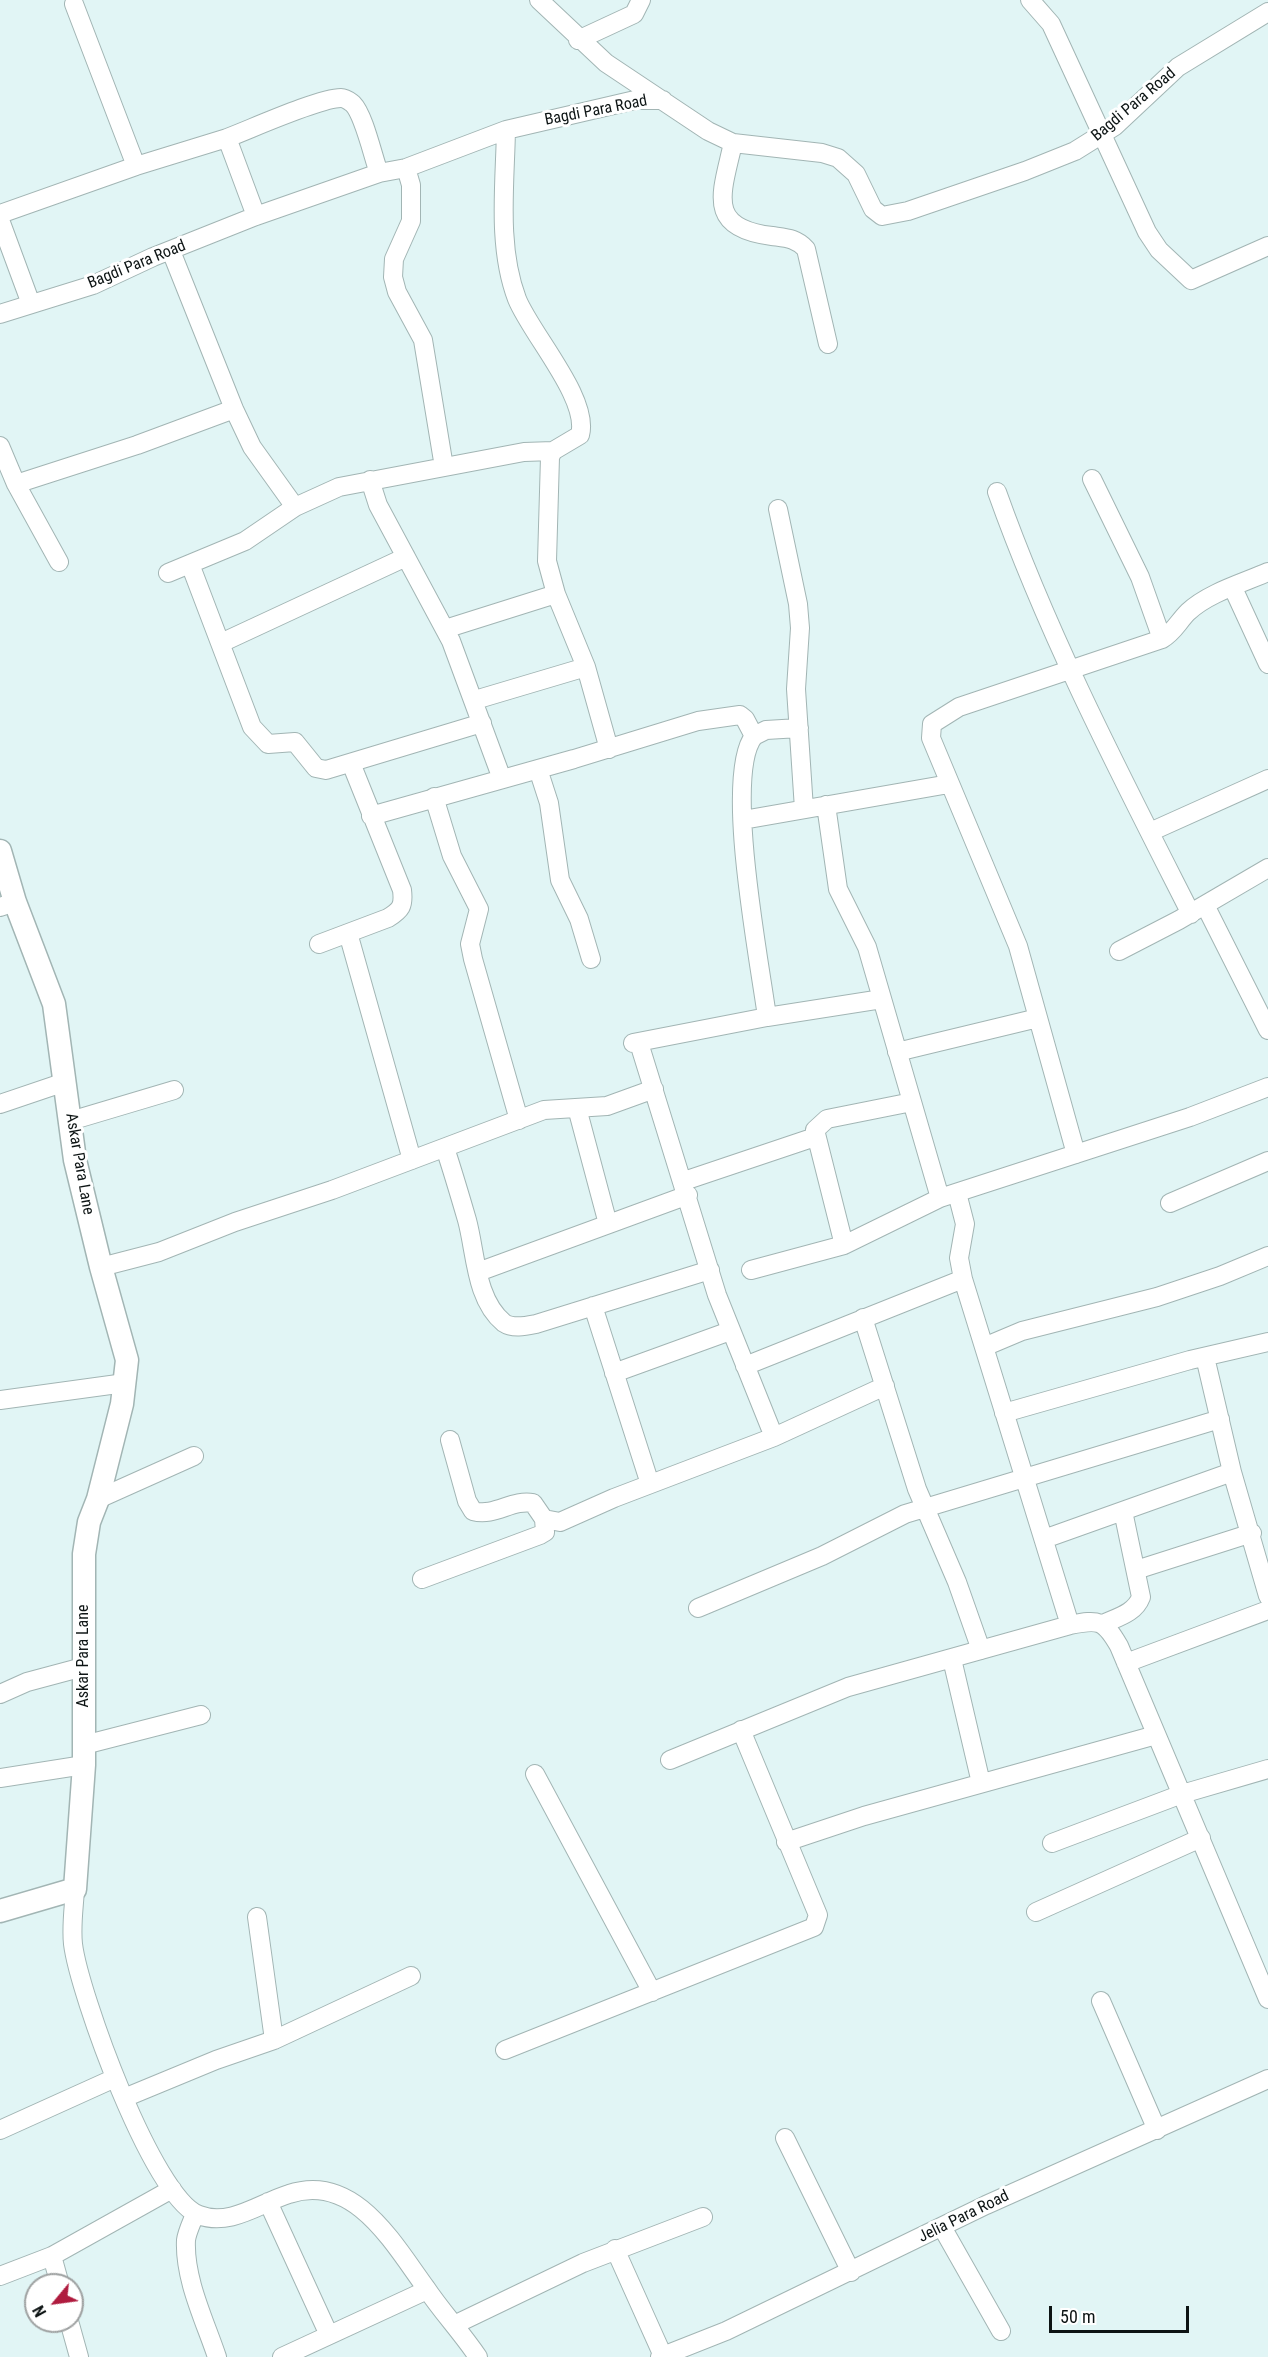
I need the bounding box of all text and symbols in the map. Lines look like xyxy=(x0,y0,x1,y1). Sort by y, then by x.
street label: Bagdi Para Road xyxy=(1088,64,1180,146)
street label: Bagdi Para Road xyxy=(543,92,649,130)
street label: Bagdi Para Road xyxy=(85,237,189,293)
street label: Askar Para Lane xyxy=(61,1112,97,1216)
street label: Askar Para Lane xyxy=(74,1605,94,1707)
street label: Jelia Para Road xyxy=(916,2187,1012,2247)
north arrow xyxy=(24,2273,84,2333)
scale bar xyxy=(1052,2294,1192,2332)
text: N xyxy=(29,2302,50,2320)
text: 50 m xyxy=(1060,2306,1095,2327)

